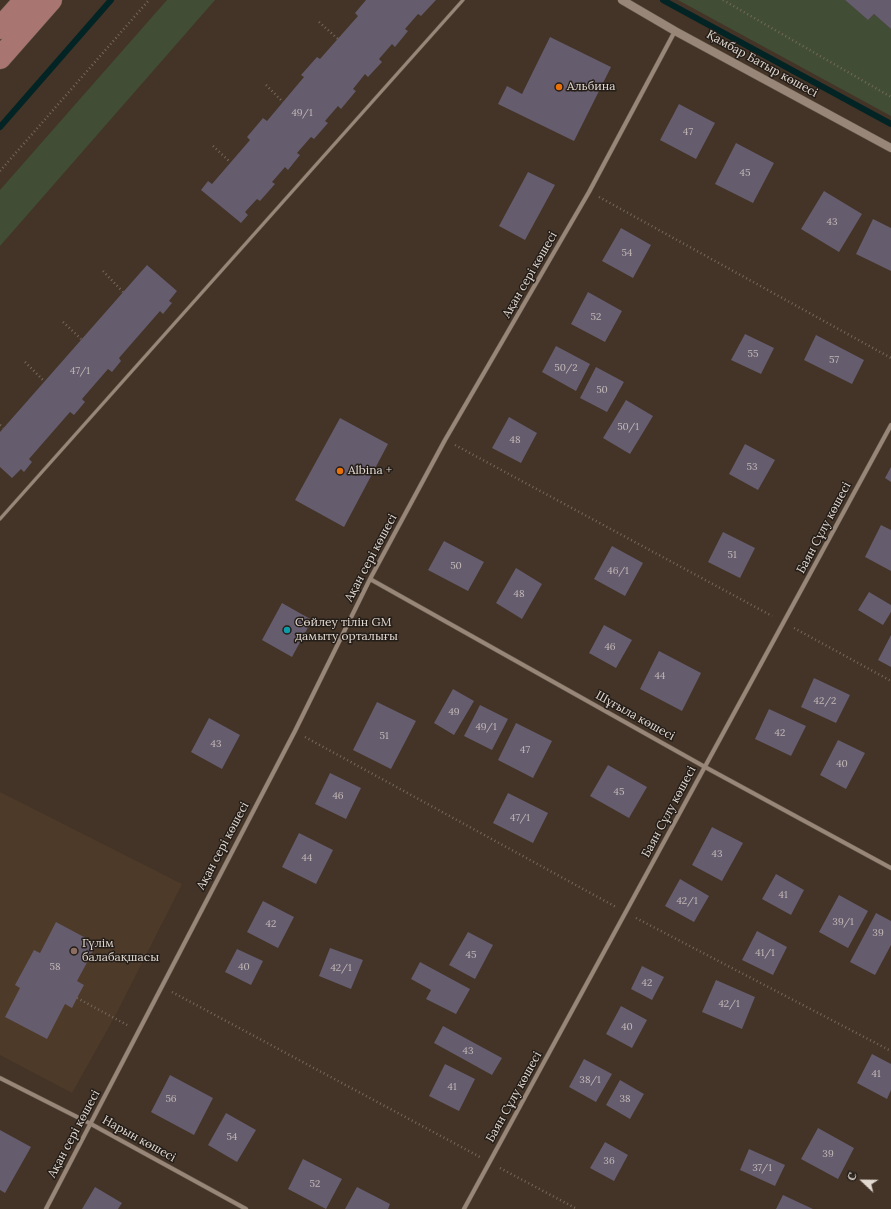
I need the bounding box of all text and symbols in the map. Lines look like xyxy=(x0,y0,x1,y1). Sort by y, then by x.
street label: Қамбар Батыр көшесі xyxy=(704,27,820,101)
place label: Альбина xyxy=(567,80,615,94)
marker: Альбина xyxy=(554,82,564,92)
house number: 49/1 xyxy=(291,107,313,119)
house number: 47 xyxy=(683,126,693,138)
house number: 45 xyxy=(740,167,750,179)
house number: 43 xyxy=(827,216,837,228)
street label: Ақан сері көшесі xyxy=(499,229,561,321)
house number: 54 xyxy=(622,247,632,259)
house number: 52 xyxy=(591,311,601,323)
house number: 55 xyxy=(748,348,758,360)
house number: 57 xyxy=(829,354,839,366)
house number: 50/2 xyxy=(554,362,578,374)
house number: 47/1 xyxy=(70,365,90,377)
house number: 50 xyxy=(596,384,608,396)
house number: 50/1 xyxy=(617,421,639,433)
house number: 48 xyxy=(509,434,521,446)
house number: 53 xyxy=(746,461,758,473)
place label: Albina + xyxy=(348,464,392,478)
marker: Albina + xyxy=(335,466,345,476)
street label: Баян Сұлу көшесі xyxy=(794,480,854,576)
street label: Ақан сері көшесі xyxy=(342,512,400,604)
house number: 51 xyxy=(727,549,737,561)
house number: 50 xyxy=(450,560,462,572)
house number: 46/1 xyxy=(607,565,629,577)
house number: 48 xyxy=(513,588,525,600)
place label: Сөйлеу тілін GM дамыту орталығы xyxy=(295,616,398,644)
marker: Сөйлеу тілін GM дамыту орталығы xyxy=(282,625,292,635)
house number: 46 xyxy=(604,641,616,653)
house number: 44 xyxy=(655,670,665,682)
street label: Шұғыла көшесі xyxy=(593,688,677,744)
house number: 42/2 xyxy=(814,695,836,707)
house number: 49 xyxy=(448,706,460,718)
house number: 49/1 xyxy=(475,721,497,733)
house number: 42 xyxy=(775,727,785,739)
house number: 51 xyxy=(379,730,389,742)
house number: 43 xyxy=(211,738,221,750)
house number: 47 xyxy=(520,744,530,756)
house number: 40 xyxy=(836,758,848,770)
street label: Баян Сұлу көшесі xyxy=(639,764,699,860)
house number: 45 xyxy=(614,786,624,798)
house number: 46 xyxy=(332,790,344,802)
street label: Ақан сері көшесі xyxy=(194,800,252,892)
house number: 47/1 xyxy=(510,812,530,824)
house number: 43 xyxy=(712,848,722,860)
house number: 44 xyxy=(302,852,312,864)
house number: 41 xyxy=(778,889,788,901)
house number: 42/1 xyxy=(676,895,698,907)
house number: 39/1 xyxy=(832,916,854,928)
house number: 42 xyxy=(266,918,276,930)
house number: 39 xyxy=(872,927,884,939)
place label: Гүлім балабақшасы xyxy=(82,937,159,965)
marker: Гүлім балабақшасы xyxy=(69,946,79,956)
house number: 41/1 xyxy=(755,947,775,959)
house number: 45 xyxy=(466,949,476,961)
house number: 58 xyxy=(49,961,61,973)
house number: 40 xyxy=(238,961,250,973)
house number: 42/1 xyxy=(330,962,352,974)
house number: 42 xyxy=(642,977,652,989)
house number: 42/1 xyxy=(718,998,740,1010)
house number: 40 xyxy=(621,1021,633,1033)
house number: 43 xyxy=(463,1045,473,1057)
street label: Баян Сұлу көшесі xyxy=(483,1049,545,1145)
house number: 41 xyxy=(871,1068,881,1080)
house number: 38/1 xyxy=(579,1074,601,1086)
house number: 41 xyxy=(447,1081,457,1093)
street label: Ақан сері көшесі xyxy=(45,1088,103,1180)
house number: 56 xyxy=(165,1093,177,1105)
house number: 38 xyxy=(619,1093,631,1105)
street label: Нарын көшесі xyxy=(100,1113,178,1165)
house number: 54 xyxy=(227,1131,237,1143)
house number: 39 xyxy=(822,1148,834,1160)
house number: 36 xyxy=(603,1155,615,1167)
north arrow xyxy=(843,1161,883,1201)
house number: 37/1 xyxy=(752,1162,772,1174)
text: С xyxy=(844,1170,860,1183)
house number: 52 xyxy=(310,1178,320,1190)

